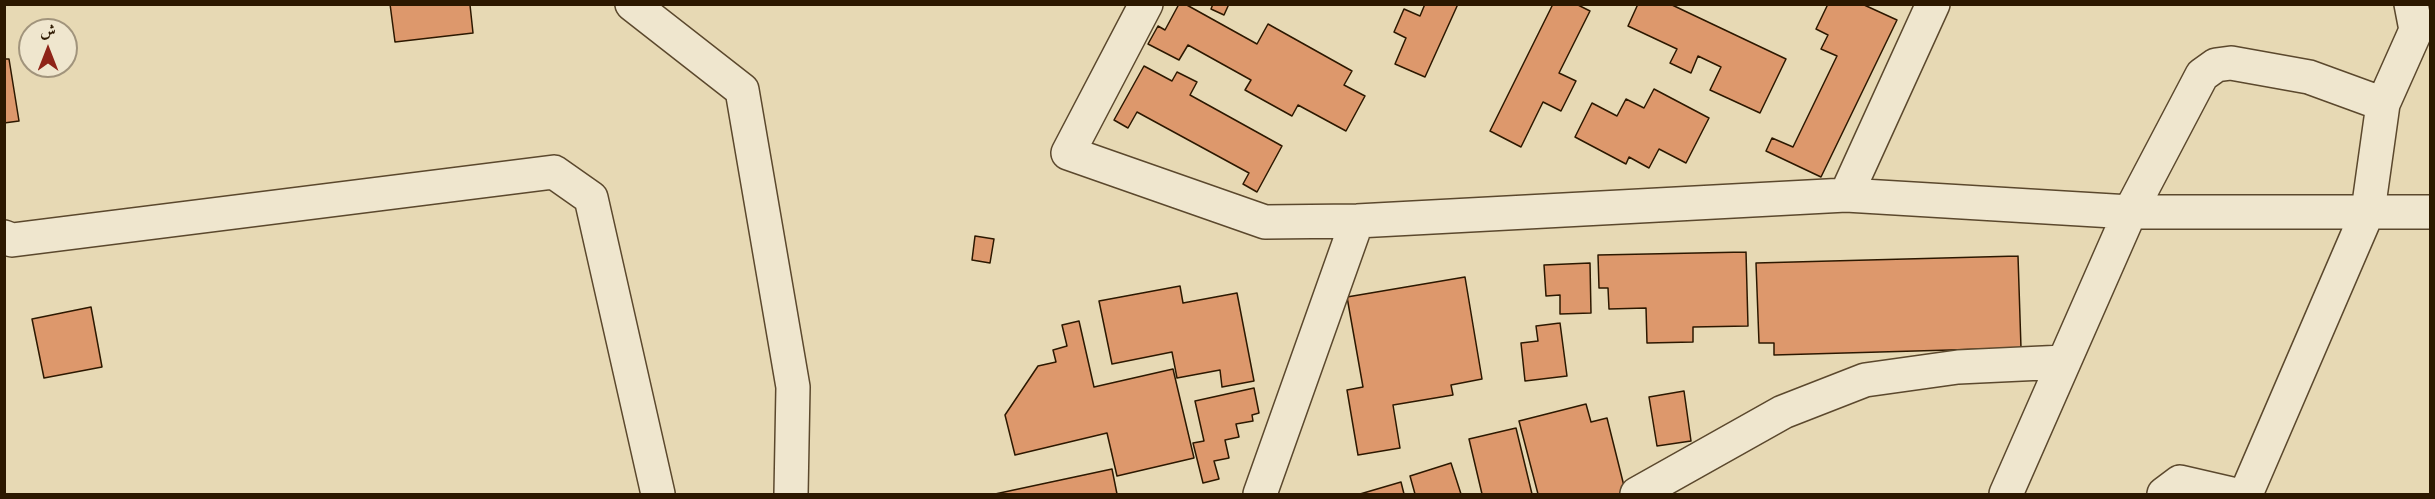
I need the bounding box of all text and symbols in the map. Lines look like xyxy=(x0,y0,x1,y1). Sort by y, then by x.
north arrow xyxy=(18,18,78,78)
text: ش xyxy=(40,21,56,43)

